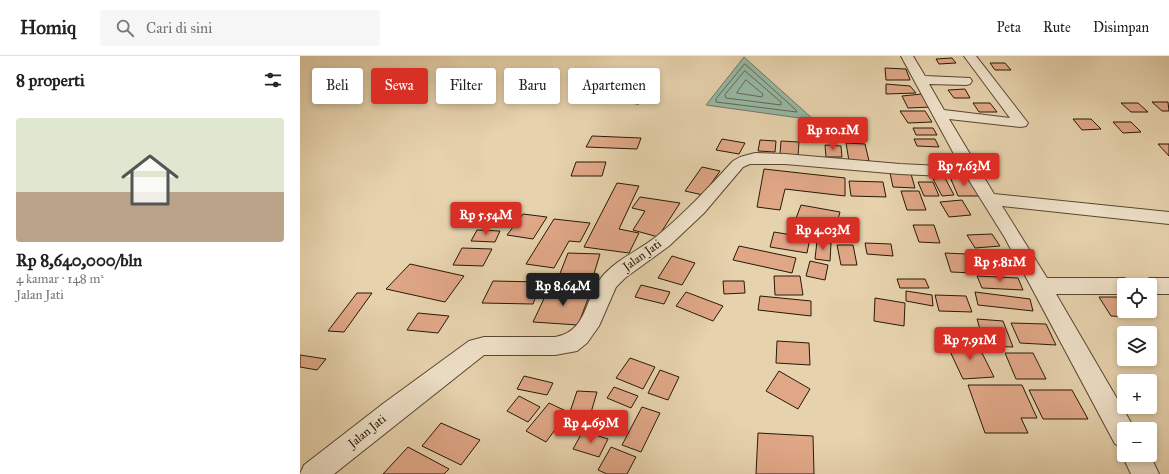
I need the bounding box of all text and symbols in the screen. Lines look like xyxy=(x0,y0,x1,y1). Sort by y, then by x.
search box xyxy=(100,10,380,46)
text: Homiq xyxy=(20,16,76,39)
icon: search xyxy=(114,17,136,39)
text: Cari di sini xyxy=(146,19,212,37)
text: Peta xyxy=(997,19,1021,36)
text: Rute xyxy=(1043,19,1071,36)
text: Disimpan xyxy=(1093,19,1149,36)
chip: Beli xyxy=(312,68,363,104)
chip: Sewa xyxy=(371,68,428,104)
chip: Filter xyxy=(436,68,496,104)
chip: Baru xyxy=(504,68,560,104)
chip: Apartemen xyxy=(568,68,660,104)
icon: filters xyxy=(262,69,284,91)
text: 8 properti xyxy=(16,70,85,91)
pin: Rp 10.1M xyxy=(792,117,874,151)
text: Rp 10.1M xyxy=(807,122,859,138)
icon: home xyxy=(114,144,186,216)
pin: Rp 7.63M xyxy=(923,153,1005,187)
text: Rp 7.63M xyxy=(937,158,991,174)
pin: Rp 5.54M xyxy=(445,202,527,236)
text: Rp 5.54M xyxy=(459,207,513,223)
pin: Rp 4.03M xyxy=(782,217,864,251)
text: Rp 4.03M xyxy=(796,222,850,238)
street label: Jalan Jati xyxy=(618,236,665,276)
pin: Rp 5.81M xyxy=(959,249,1041,283)
text: Rp 8,640,000/bln xyxy=(16,250,142,271)
text: Rp 5.81M xyxy=(974,254,1026,270)
text: 4 kamar · 148 m² xyxy=(16,271,104,287)
pin: Rp 8.64M xyxy=(522,273,604,307)
text: Rp 8.64M xyxy=(535,278,591,294)
map controls xyxy=(1117,278,1157,462)
button: locate xyxy=(1117,278,1157,318)
text: Jalan Jati xyxy=(16,287,64,303)
button: layers xyxy=(1117,326,1157,366)
pin: Rp 7.91M xyxy=(929,327,1011,361)
text: Rp 7.91M xyxy=(943,332,997,348)
button: + xyxy=(1117,374,1157,414)
pin: Rp 4.69M xyxy=(550,410,632,444)
street label: Jalan Jati xyxy=(344,411,390,452)
text: Rp 4.69M xyxy=(563,415,619,431)
button: − xyxy=(1117,422,1157,462)

